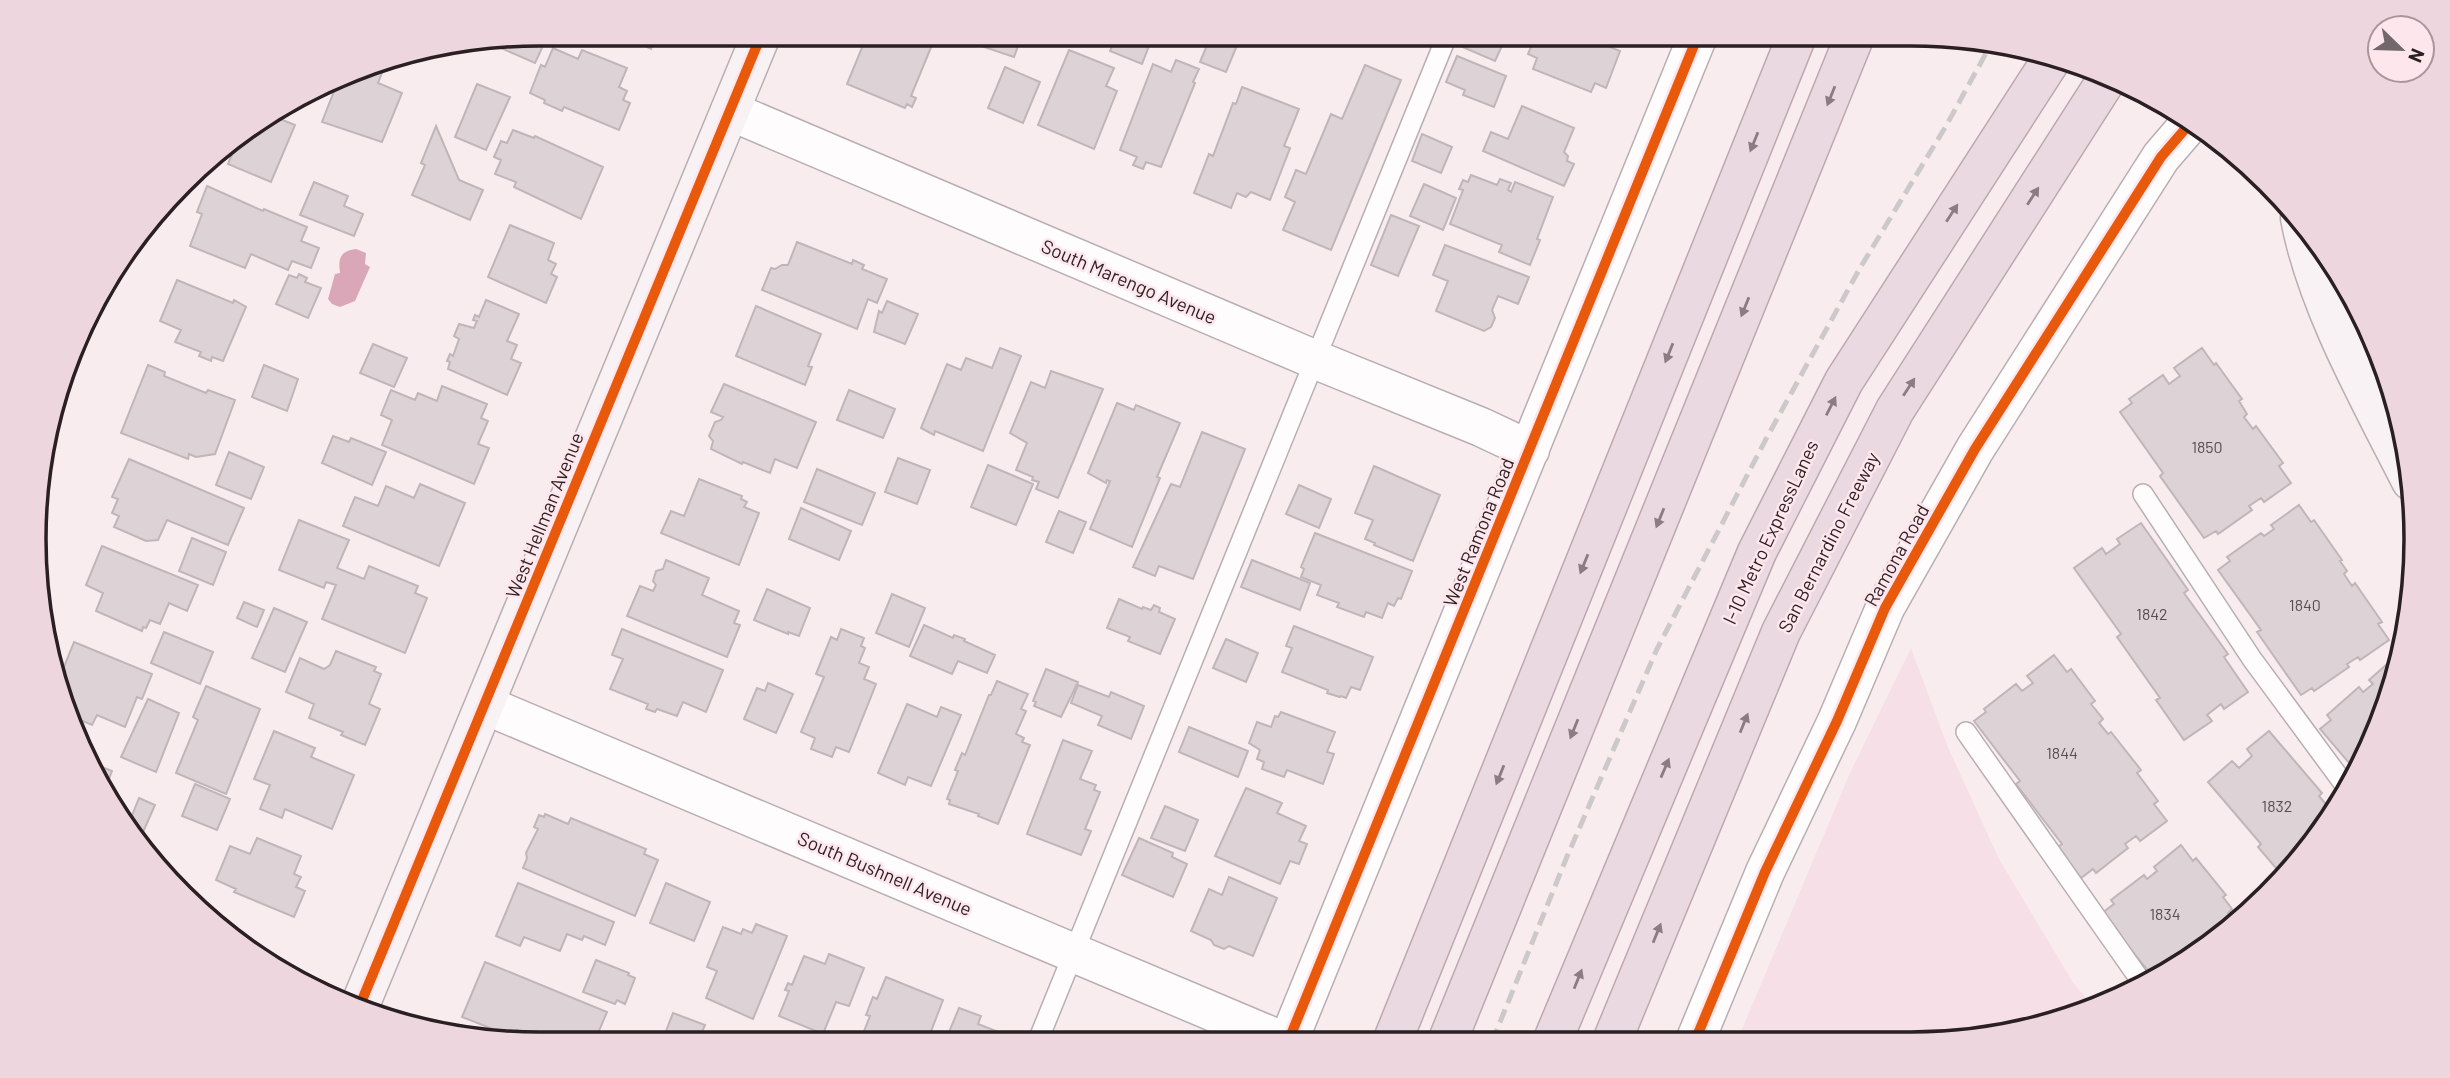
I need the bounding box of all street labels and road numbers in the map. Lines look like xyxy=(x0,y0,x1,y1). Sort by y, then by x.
street label: South Marengo Avenue xyxy=(1038,234,1220,328)
street label: West Hellman Avenue xyxy=(500,429,588,601)
street label: I-10 Metro ExpressLanes xyxy=(1717,436,1823,628)
street label: San Bernardino Freeway xyxy=(1773,448,1884,636)
street label: West Ramona Road xyxy=(1438,454,1518,610)
street label: Ramona Road xyxy=(1859,500,1933,610)
street label: South Bushnell Avenue xyxy=(794,826,976,920)

